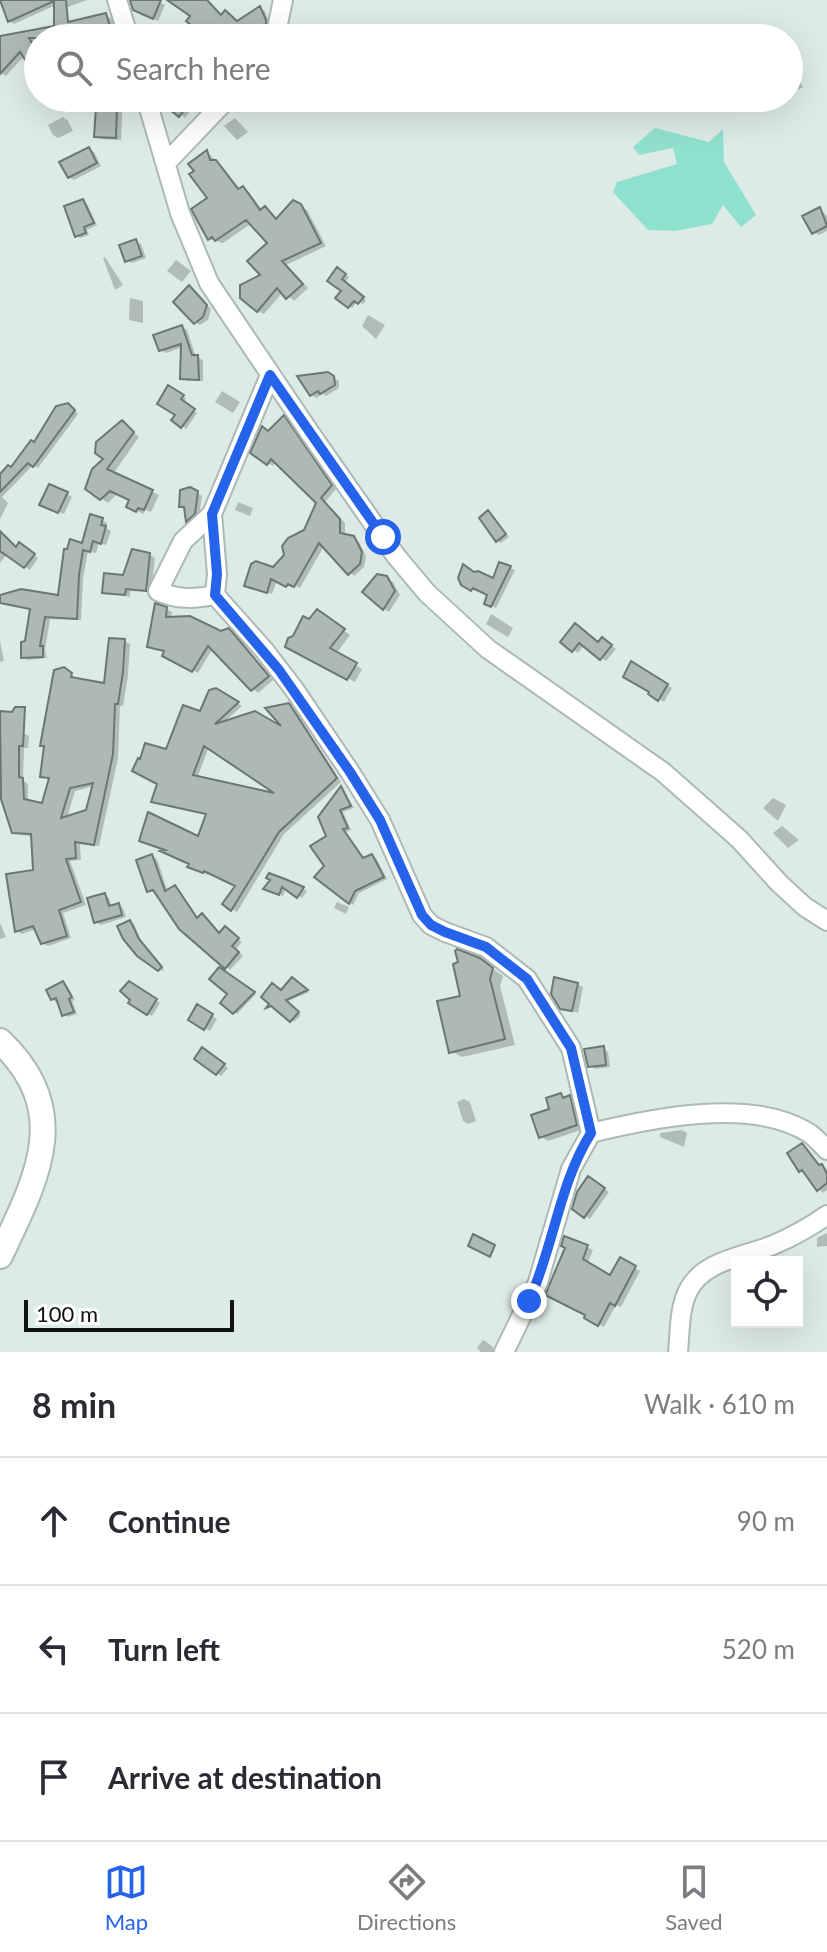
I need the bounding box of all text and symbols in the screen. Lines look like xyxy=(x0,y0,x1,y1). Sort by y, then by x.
search box xyxy=(24,24,803,112)
icon: search xyxy=(52,46,96,90)
text: Search here xyxy=(116,50,271,86)
route start xyxy=(365,519,401,555)
map controls xyxy=(731,1256,803,1328)
button: locate xyxy=(731,1256,803,1328)
route end xyxy=(511,1283,547,1319)
scale bar xyxy=(24,1296,234,1332)
text: 100 m xyxy=(36,1300,98,1327)
text: 8 min xyxy=(32,1384,116,1425)
text: Walk · 610 m xyxy=(644,1388,795,1420)
icon: ahead xyxy=(32,1499,76,1543)
text: Continue xyxy=(108,1503,231,1539)
text: 90 m xyxy=(737,1505,795,1537)
icon: left xyxy=(32,1627,76,1671)
text: Turn left xyxy=(108,1631,220,1667)
text: 520 m xyxy=(722,1633,795,1665)
icon: arrive xyxy=(32,1755,76,1799)
text: Arrive at destination xyxy=(108,1759,382,1795)
tab: Map xyxy=(104,1860,148,1935)
tab: Directions xyxy=(357,1860,456,1935)
tab: Saved xyxy=(665,1860,723,1935)

